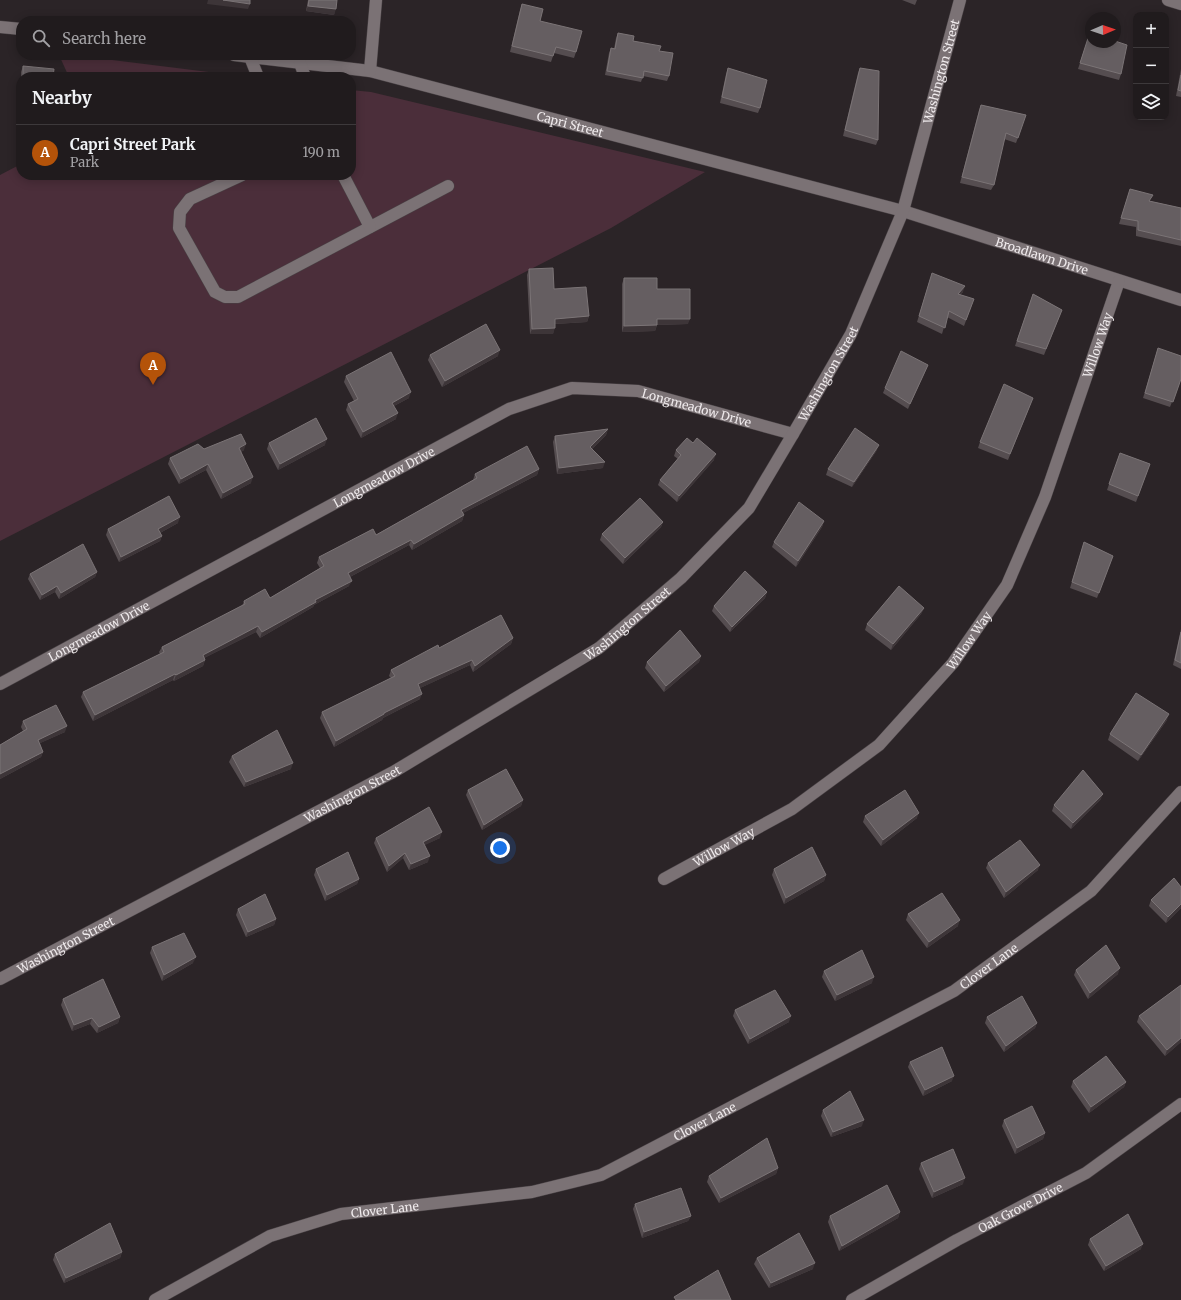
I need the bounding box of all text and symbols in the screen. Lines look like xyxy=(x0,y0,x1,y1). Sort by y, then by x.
north arrow xyxy=(1085,12,1121,48)
map controls xyxy=(1133,12,1169,120)
button: + xyxy=(1133,12,1169,48)
search box xyxy=(16,16,356,60)
street label: Washington Street xyxy=(919,17,962,126)
icon: search xyxy=(30,27,52,49)
text: Search here xyxy=(62,29,146,48)
button: − xyxy=(1133,48,1169,84)
button: layers xyxy=(1133,84,1169,120)
text: Nearby xyxy=(32,87,92,109)
street label: Capri Street xyxy=(535,108,605,140)
text: Capri Street Park xyxy=(70,135,195,154)
text: A xyxy=(40,144,50,161)
text: 190 m xyxy=(303,144,340,161)
text: Park xyxy=(70,154,99,171)
street label: Broadlawn Drive xyxy=(994,234,1090,277)
street label: Willow Way xyxy=(1079,310,1115,380)
street label: Washington Street xyxy=(794,323,861,425)
pin: A xyxy=(140,352,166,385)
street label: Longmeadow Drive xyxy=(640,385,753,430)
street label: Longmeadow Drive xyxy=(330,443,437,510)
street label: Washington Street xyxy=(580,583,673,663)
street label: Longmeadow Drive xyxy=(45,597,152,664)
street label: Willow Way xyxy=(943,608,994,673)
street label: Washington Street xyxy=(300,762,404,826)
street label: Willow Way xyxy=(689,823,757,870)
your location xyxy=(490,838,510,858)
street label: Washington Street xyxy=(14,913,117,977)
street label: Clover Lane xyxy=(956,940,1020,992)
street label: Clover Lane xyxy=(671,1099,738,1143)
street label: Oak Grove Drive xyxy=(975,1179,1065,1235)
street label: Clover Lane xyxy=(350,1198,420,1220)

